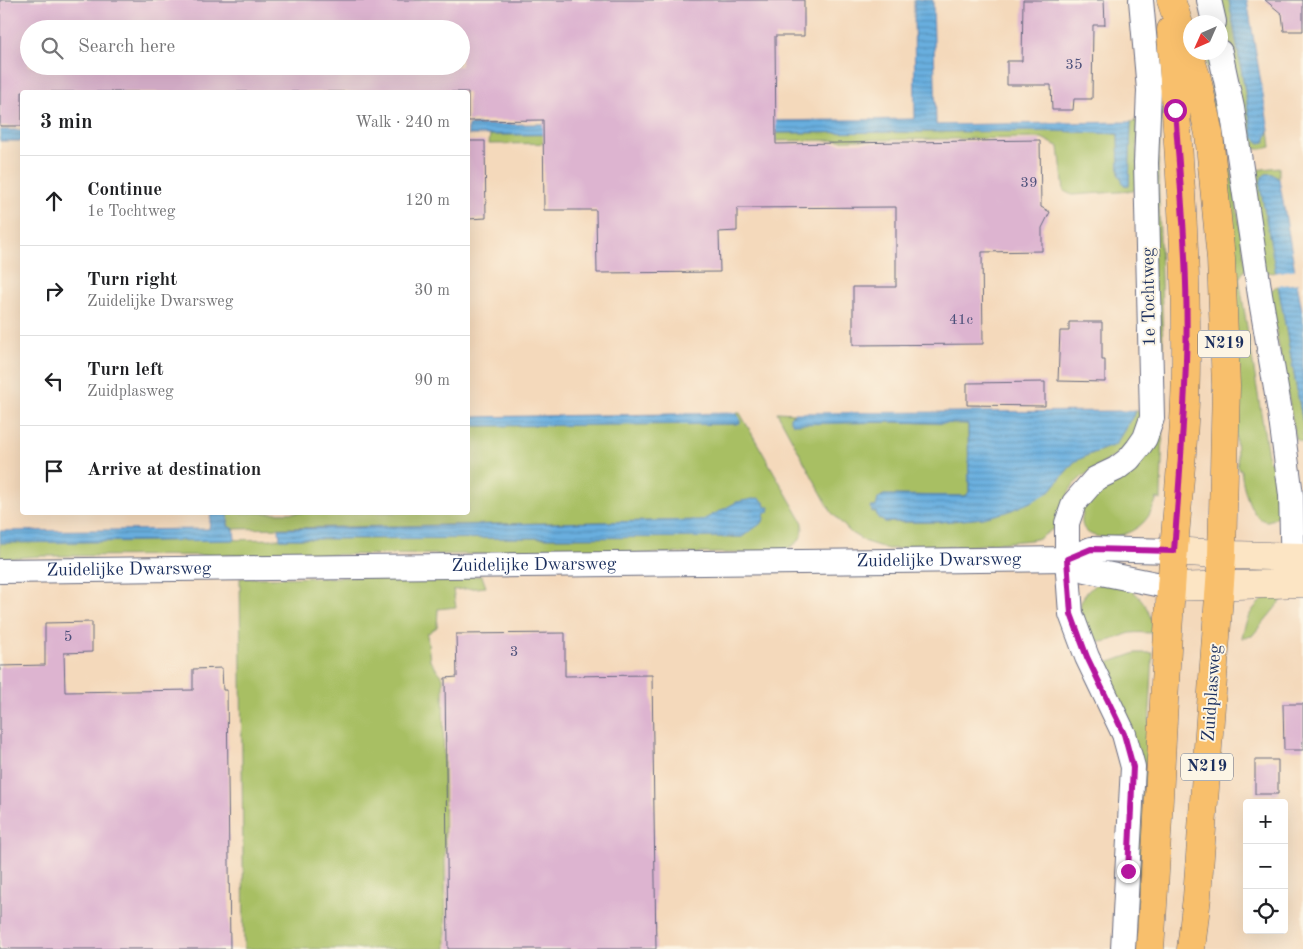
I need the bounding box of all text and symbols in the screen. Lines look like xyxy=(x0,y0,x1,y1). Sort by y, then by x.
north arrow xyxy=(1183,15,1228,60)
search box xyxy=(20,20,470,75)
icon: search xyxy=(38,34,66,62)
text: Search here xyxy=(78,38,175,57)
house number: 35 xyxy=(1065,58,1083,73)
route start xyxy=(1164,99,1187,122)
text: 3 min xyxy=(40,112,93,133)
text: Walk · 240 m xyxy=(355,115,450,131)
house number: 39 xyxy=(1020,176,1038,191)
text: Continue xyxy=(87,181,162,200)
icon: ahead xyxy=(40,187,68,215)
text: 120 m xyxy=(405,193,450,209)
text: 1e Tochtweg xyxy=(87,204,175,220)
street label: 1e Tochtweg xyxy=(1139,247,1159,347)
text: Turn right xyxy=(87,271,177,290)
icon: right xyxy=(40,277,68,305)
text: 30 m xyxy=(414,283,450,299)
text: Zuidelijke Dwarsweg xyxy=(87,294,233,310)
house number: 41c xyxy=(949,313,973,328)
road number: N219 xyxy=(1198,330,1250,358)
text: Turn left xyxy=(87,361,164,380)
icon: left xyxy=(40,367,68,395)
text: 90 m xyxy=(414,373,450,389)
text: Zuidplasweg xyxy=(87,384,174,400)
icon: arrive xyxy=(40,457,68,485)
text: Arrive at destination xyxy=(87,461,261,480)
street label: Zuidelijke Dwarsweg xyxy=(856,551,1022,570)
street label: Zuidelijke Dwarsweg xyxy=(451,555,617,575)
street label: Zuidelijke Dwarsweg xyxy=(46,560,212,579)
house number: 5 xyxy=(64,630,72,645)
street label: Zuidplasweg xyxy=(1200,643,1224,742)
house number: 3 xyxy=(510,645,518,660)
road number: N219 xyxy=(1181,754,1233,780)
map controls xyxy=(1243,799,1288,934)
button: + xyxy=(1243,799,1288,844)
button: − xyxy=(1243,844,1288,889)
route end xyxy=(1117,860,1140,883)
button: locate xyxy=(1243,889,1288,934)

